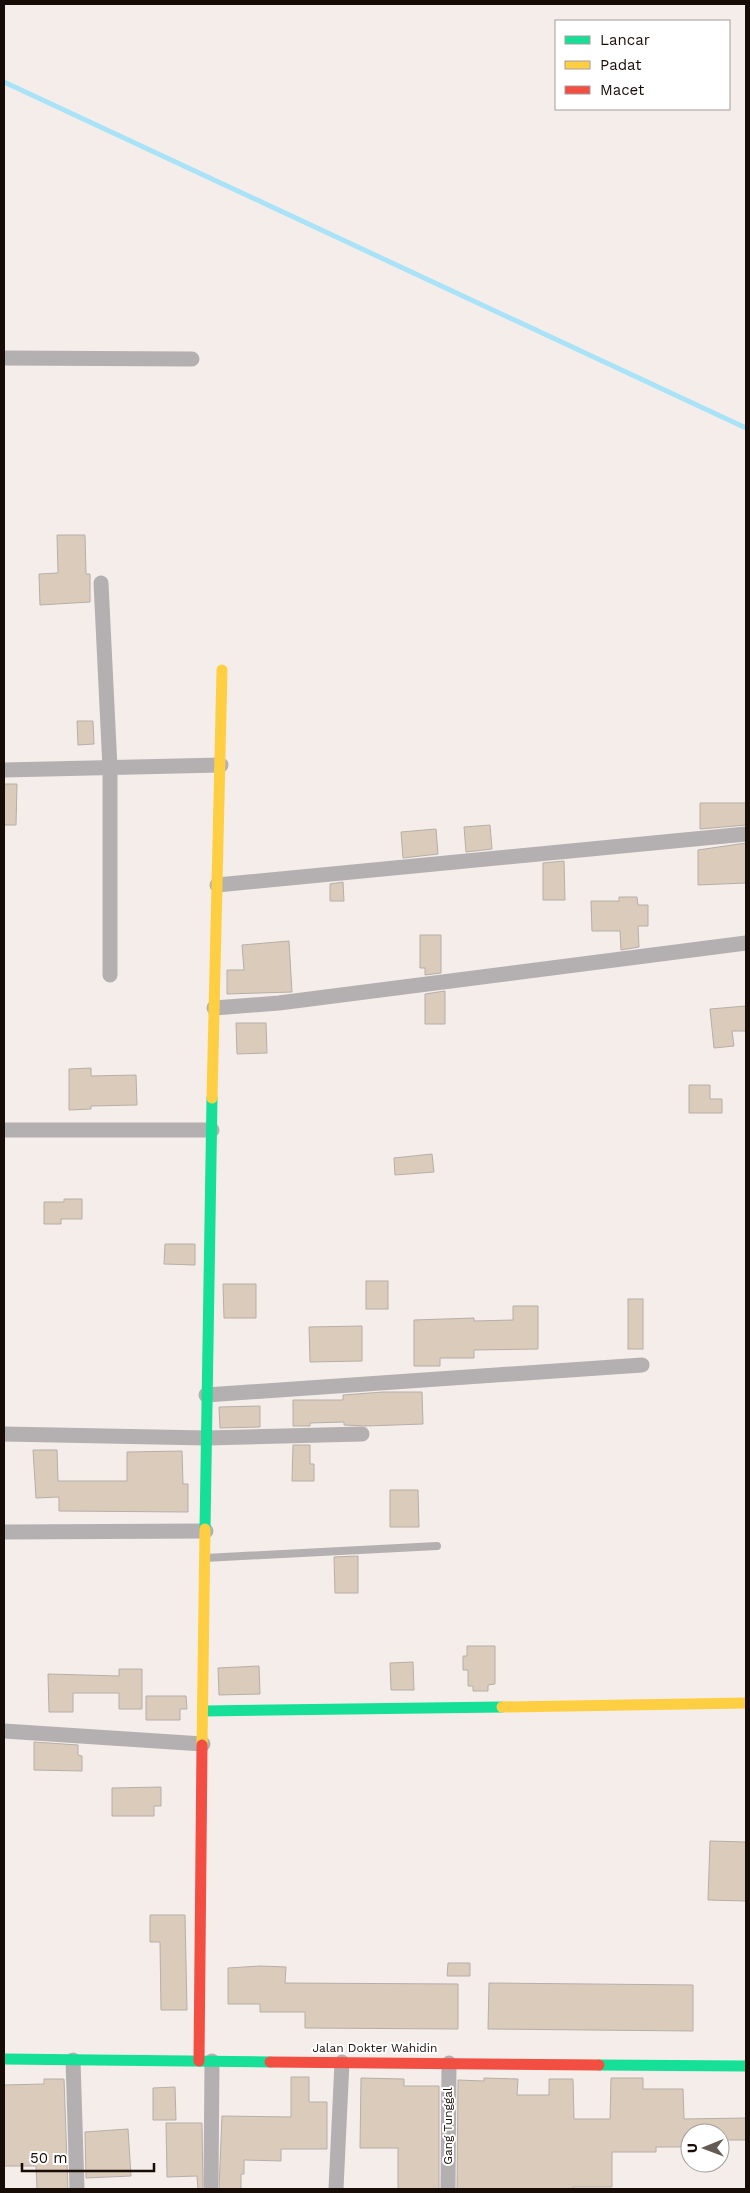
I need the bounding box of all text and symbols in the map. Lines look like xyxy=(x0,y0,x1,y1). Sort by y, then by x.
legend xyxy=(555,20,730,110)
text: Lancar xyxy=(600,31,650,49)
text: Padat xyxy=(600,56,642,74)
text: Macet xyxy=(600,81,645,99)
street label: Jalan Dokter Wahidin xyxy=(313,2041,438,2055)
street label: Gang Tunggal xyxy=(441,2087,455,2165)
north arrow xyxy=(680,2123,730,2173)
scale bar xyxy=(22,2140,155,2172)
text: U xyxy=(684,2143,700,2153)
text: 50 m xyxy=(30,2149,67,2167)

